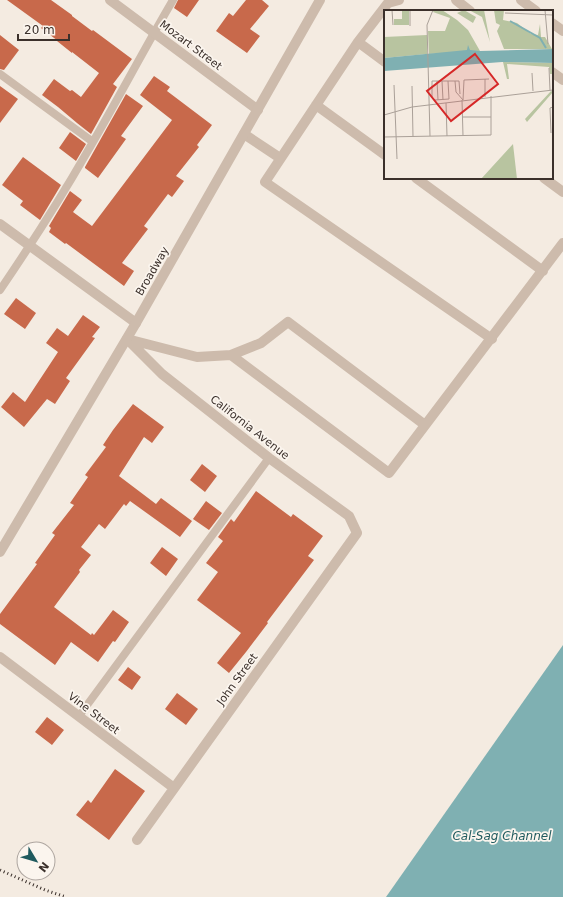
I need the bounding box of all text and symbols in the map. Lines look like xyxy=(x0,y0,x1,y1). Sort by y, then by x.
inset map xyxy=(384,10,553,179)
scale bar xyxy=(18,16,69,42)
street label: Mozart Street xyxy=(157,18,225,73)
text: 20 m xyxy=(24,23,55,37)
street label: Broadway xyxy=(133,244,172,298)
street label: California Avenue xyxy=(208,393,292,462)
street label: John Street xyxy=(214,650,261,709)
street label: Vine Street xyxy=(65,690,123,737)
water label: Cal-Sag Channel xyxy=(452,829,552,843)
north arrow xyxy=(16,841,56,881)
text: N xyxy=(36,859,51,874)

